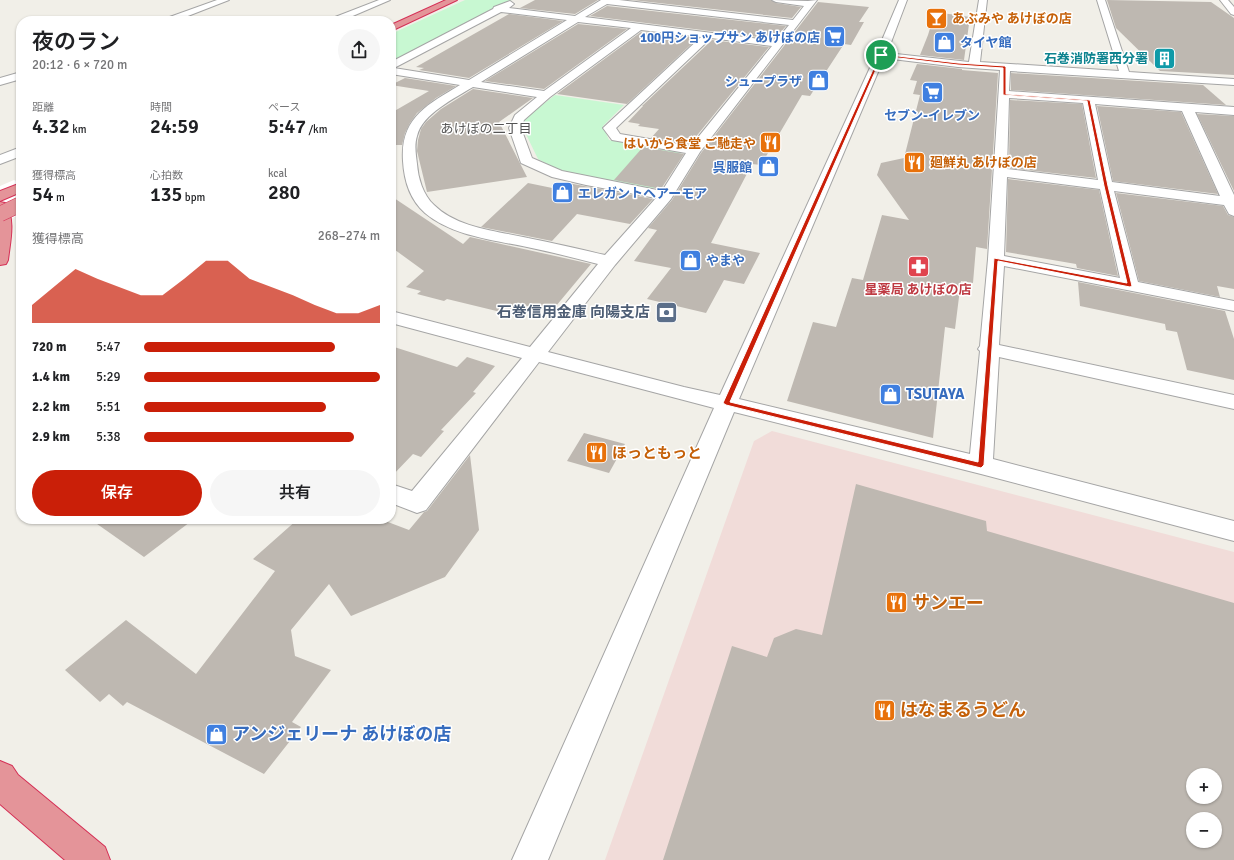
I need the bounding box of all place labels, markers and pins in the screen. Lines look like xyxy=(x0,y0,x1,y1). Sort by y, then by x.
bar icon: あぶみや あけぼの店 xyxy=(924,5,950,31)
place label: あぶみや あけぼの店 xyxy=(952,11,1072,27)
supermarket icon: 100円ショップサン あけぼの店 xyxy=(822,24,848,50)
shop icon: タイヤ館 xyxy=(931,29,957,55)
place label: 100円ショップサン あけぼの店 xyxy=(640,30,820,46)
place label: タイヤ館 xyxy=(960,35,1012,51)
pin xyxy=(864,38,898,72)
building icon: 石巻消防署西分署 xyxy=(1151,45,1177,71)
place label: 石巻消防署西分署 xyxy=(1044,51,1148,67)
shop icon: シュープラザ xyxy=(805,68,831,94)
place label: シュープラザ xyxy=(725,74,802,90)
supermarket icon: セブン-イレブン xyxy=(919,80,945,106)
place label: セブン-イレブン xyxy=(884,108,980,124)
restaurant icon: はいから食堂 ご馳走や xyxy=(758,130,784,156)
place label: はいから食堂 ご馳走や xyxy=(623,136,756,152)
restaurant icon: 廻鮮丸 あけぼの店 xyxy=(902,149,928,175)
shop icon: 呉服館 xyxy=(755,154,781,180)
place label: 廻鮮丸 あけぼの店 xyxy=(930,155,1037,171)
place label: 呉服館 xyxy=(713,160,752,176)
shop icon: エレガントヘアーモア xyxy=(549,180,575,206)
place label: エレガントヘアーモア xyxy=(578,186,707,202)
shop icon: やまや xyxy=(677,247,703,273)
place label: やまや xyxy=(706,253,745,269)
pharmacy icon: 星薬局 あけぼの店 xyxy=(905,254,931,280)
place label: 星薬局 あけぼの店 xyxy=(865,282,971,298)
bank icon: 石巻信用金庫 向陽支店 xyxy=(653,299,679,325)
place label: 石巻信用金庫 向陽支店 xyxy=(497,303,650,321)
shop icon: TSUTAYA xyxy=(877,381,903,407)
place label: TSUTAYA xyxy=(906,385,965,403)
restaurant icon: ほっともっと xyxy=(583,440,609,466)
place label: ほっともっと xyxy=(612,444,702,462)
restaurant icon: サンエー xyxy=(883,590,909,616)
place label: サンエー xyxy=(912,592,984,614)
restaurant icon: はなまるうどん xyxy=(872,697,898,723)
place label: はなまるうどん xyxy=(900,699,1026,721)
shop icon: アンジェリーナ あけぼの店 xyxy=(203,721,229,747)
place label: アンジェリーナ あけぼの店 xyxy=(232,723,451,745)

